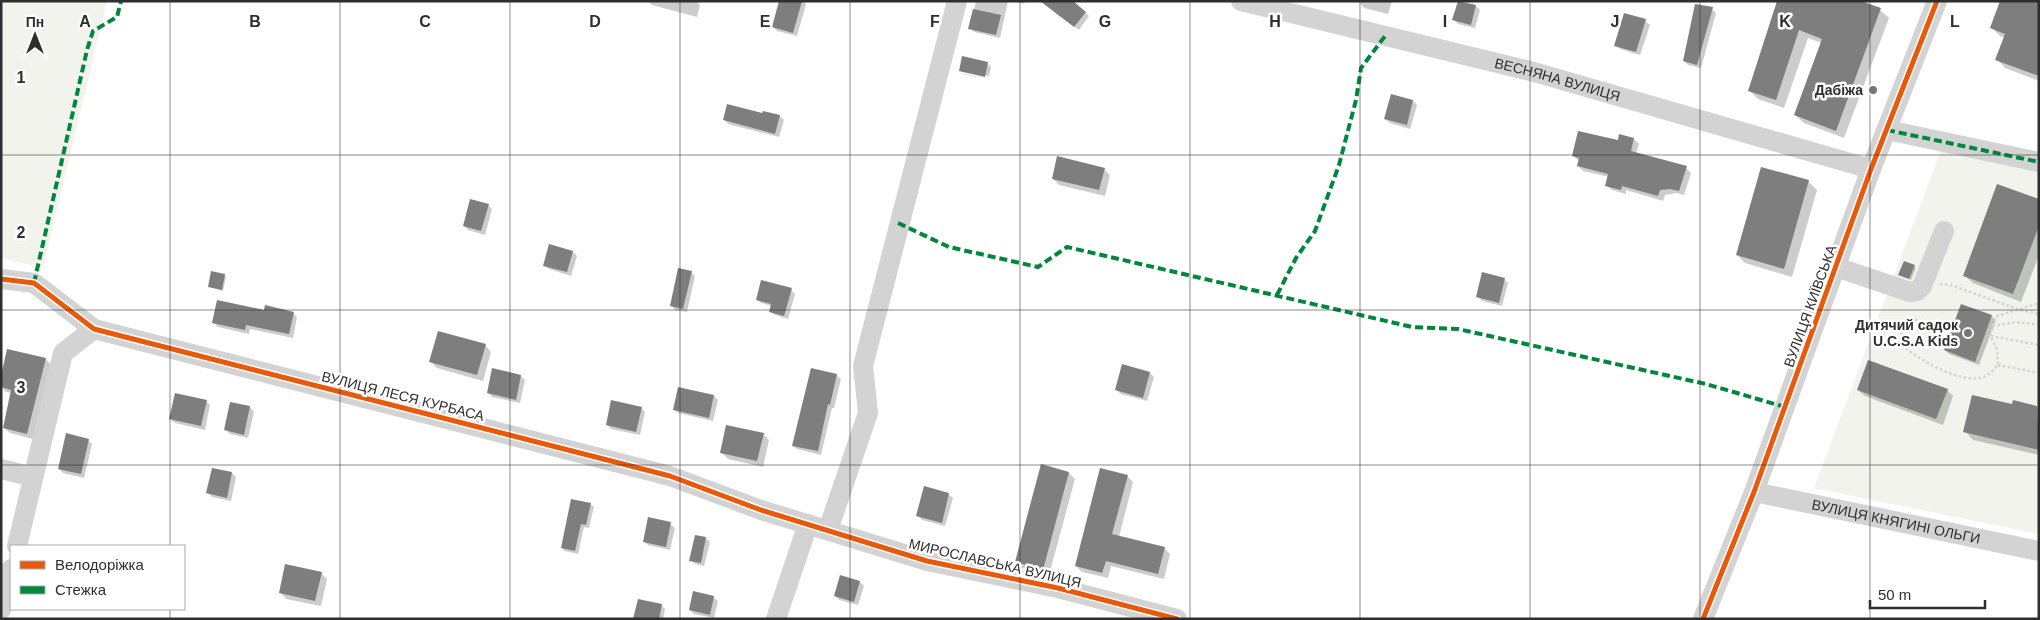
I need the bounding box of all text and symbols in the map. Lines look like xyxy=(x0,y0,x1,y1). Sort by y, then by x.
north arrow xyxy=(10,10,60,60)
text: A xyxy=(79,13,91,30)
text: B xyxy=(249,13,261,30)
text: C xyxy=(419,13,431,30)
text: D xyxy=(589,13,601,30)
text: E xyxy=(760,13,771,30)
text: F xyxy=(930,13,940,30)
text: G xyxy=(1099,13,1111,30)
text: H xyxy=(1269,13,1281,30)
text: I xyxy=(1443,13,1447,30)
text: J xyxy=(1611,13,1619,30)
text: K xyxy=(1779,13,1791,30)
text: L xyxy=(1950,13,1960,30)
text: Пн xyxy=(26,14,44,30)
street label: ВЕСНЯНА ВУЛИЦЯ xyxy=(1493,55,1622,104)
text: 1 xyxy=(17,69,26,86)
place label: Дабіжа xyxy=(1815,82,1863,98)
marker: Дабіжа xyxy=(1867,84,1879,96)
text: 2 xyxy=(17,224,26,241)
street label: ВУЛИЦЯ КИЇВСЬКА xyxy=(1780,242,1840,369)
place label: Дитячий садок U.C.S.A Kids xyxy=(1855,317,1959,349)
marker: Дитячий садок U.C.S.A Kids xyxy=(1962,327,1974,339)
street label: ВУЛИЦЯ ЛЕСЯ КУРБАСА xyxy=(320,368,487,424)
text: 3 xyxy=(17,379,26,396)
street label: ВУЛИЦЯ КНЯГИНІ ОЛЬГИ xyxy=(1810,496,1982,547)
street label: МИРОСЛАВСЬКА ВУЛИЦЯ xyxy=(907,535,1083,591)
legend xyxy=(10,545,185,610)
text: Велодоріжка xyxy=(55,556,144,573)
scale bar xyxy=(1870,578,1985,610)
text: Стежка xyxy=(55,581,107,598)
text: 50 m xyxy=(1878,586,1911,603)

